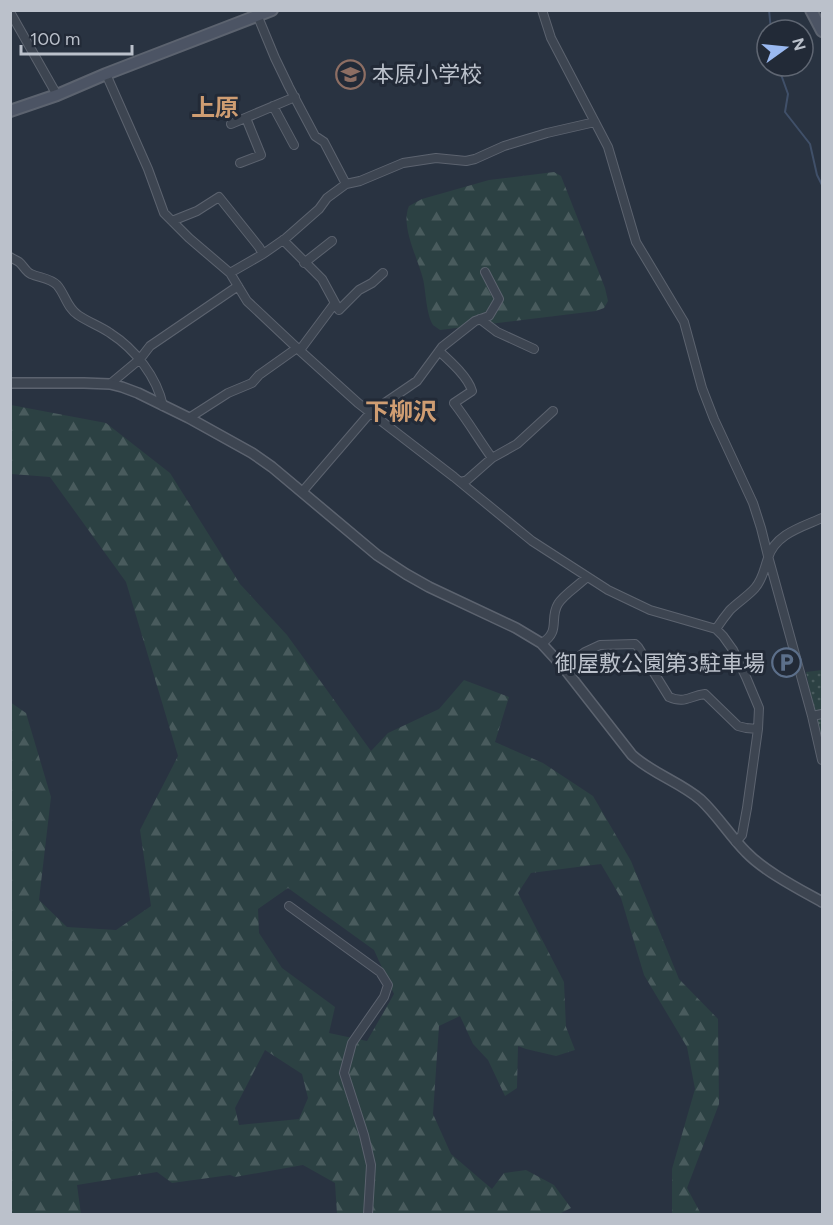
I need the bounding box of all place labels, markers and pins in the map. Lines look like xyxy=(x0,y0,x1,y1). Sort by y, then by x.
school or university icon: 本原小学校 xyxy=(335,58,367,90)
place label: 本原小学校 xyxy=(372,61,482,88)
parking icon: 御屋敷公園第3駐車場 xyxy=(770,647,802,679)
place label: 御屋敷公園第3駐車場 xyxy=(555,650,765,677)

